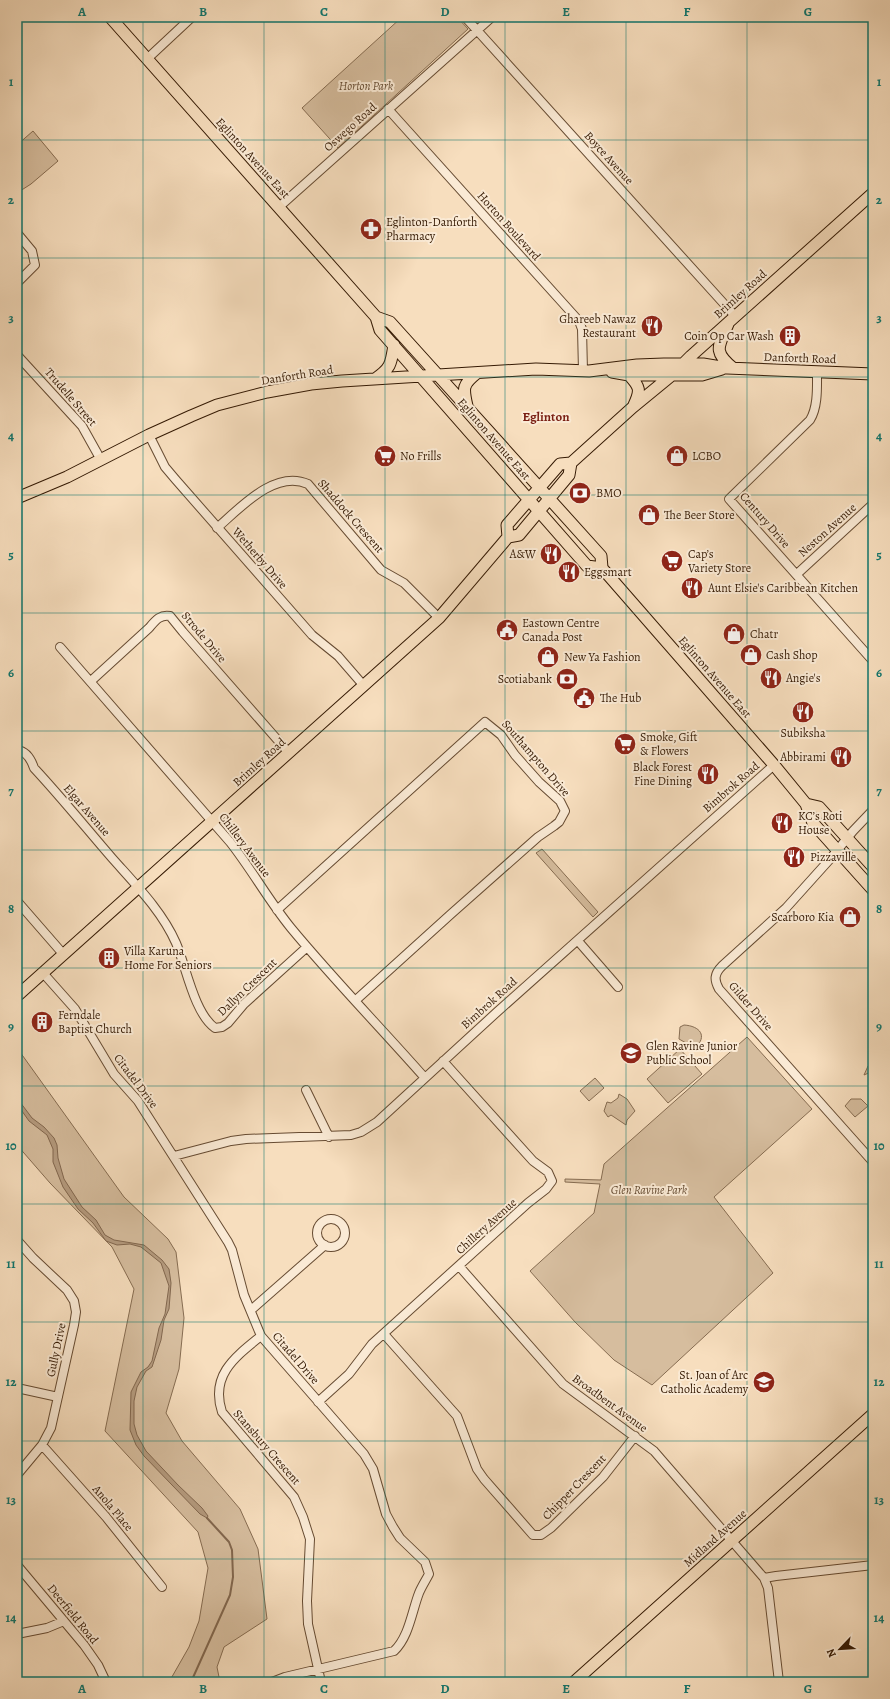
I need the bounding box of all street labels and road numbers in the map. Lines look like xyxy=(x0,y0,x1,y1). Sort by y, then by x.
street label: Oswego Road xyxy=(320,99,380,155)
street label: Eglinton Avenue East xyxy=(212,114,294,202)
street label: Boyce Avenue xyxy=(581,128,637,188)
street label: Horton Boulevard xyxy=(474,188,545,264)
street label: Brimley Road xyxy=(710,266,770,322)
street label: Danforth Road xyxy=(763,349,837,367)
street label: Danforth Road xyxy=(260,361,335,389)
street label: Trudelle Street xyxy=(41,364,101,430)
street label: Eglinton Avenue East xyxy=(454,395,534,483)
street label: Shaddock Crescent xyxy=(314,476,388,556)
street label: Century Drive xyxy=(736,489,794,551)
street label: Neston Avenue xyxy=(794,500,860,560)
street label: Wetherby Drive xyxy=(228,523,291,592)
street label: Strode Drive xyxy=(178,608,230,666)
street label: Eglinton Avenue East xyxy=(675,633,755,721)
street label: Southampton Drive xyxy=(498,716,574,800)
street label: Brimley Road xyxy=(229,734,289,790)
street label: Bimbrok Road xyxy=(699,758,763,816)
street label: Elgar Avenue xyxy=(60,781,114,839)
street label: Chillery Avenue xyxy=(216,810,274,880)
street label: Dallyn Crescent xyxy=(214,954,280,1019)
street label: Bimbrok Road xyxy=(458,973,521,1032)
street label: Gilder Drive xyxy=(725,978,777,1034)
street label: Citadel Drive xyxy=(110,1051,162,1111)
street label: Chillery Avenue xyxy=(452,1194,520,1258)
street label: Gully Drive xyxy=(42,1322,70,1378)
street label: Citadel Drive xyxy=(269,1328,323,1388)
street label: Broadbent Avenue xyxy=(569,1370,651,1436)
street label: Stansbury Crescent xyxy=(230,1406,304,1488)
street label: Chipper Crescent xyxy=(539,1451,609,1523)
street label: Anola Place xyxy=(88,1481,137,1534)
street label: Midland Avenue xyxy=(680,1505,750,1571)
street label: Deerfield Road xyxy=(44,1581,103,1648)

